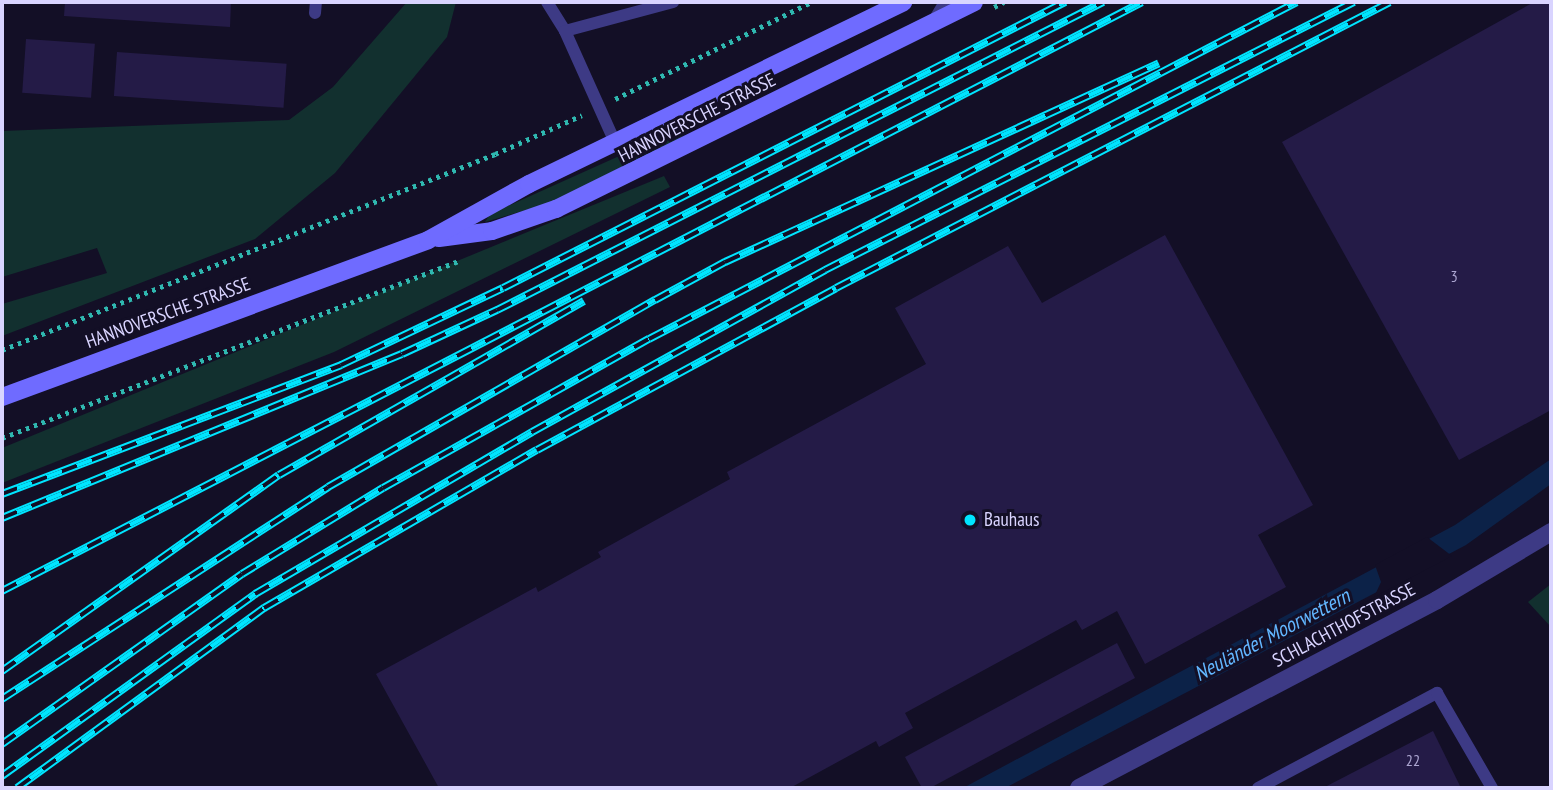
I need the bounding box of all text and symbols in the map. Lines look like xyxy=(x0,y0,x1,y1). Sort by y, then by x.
street label: HANNOVERSCHE STRASSE xyxy=(614,68,780,168)
house number: 3 xyxy=(1450,266,1458,286)
street label: HANNOVERSCHE STRASSE xyxy=(83,273,253,353)
place label: Bauhaus xyxy=(984,509,1039,531)
marker: Bauhaus xyxy=(962,512,978,528)
street label: SCHLACHTHOFSTRASSE xyxy=(1269,578,1419,672)
water label: Neuländer Moorwettern xyxy=(1190,583,1354,687)
house number: 22 xyxy=(1406,750,1420,770)

